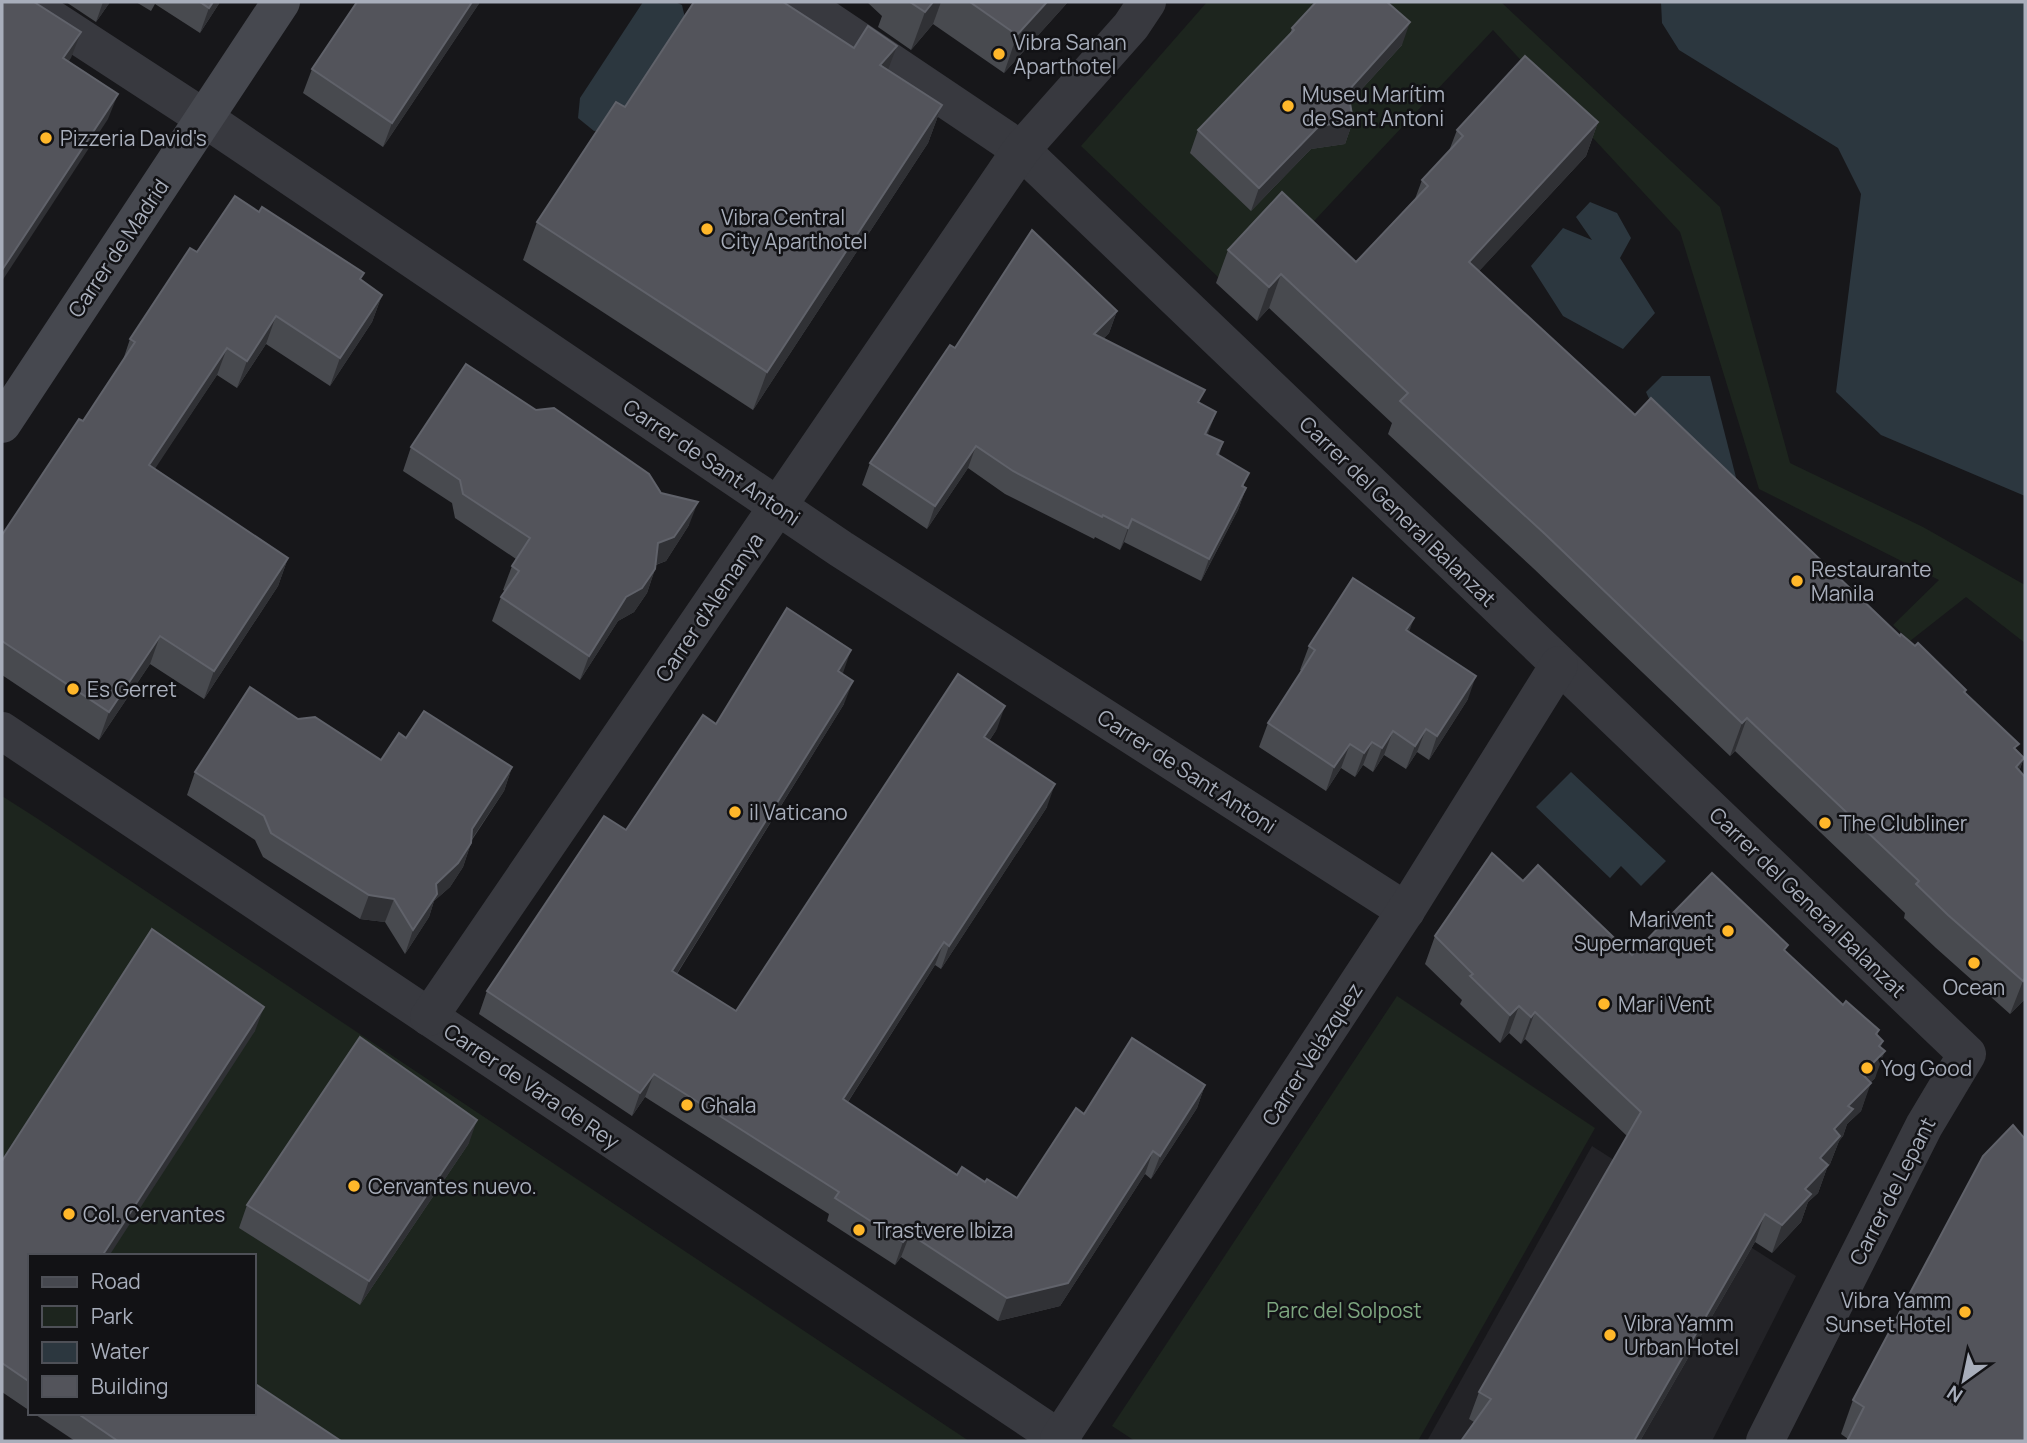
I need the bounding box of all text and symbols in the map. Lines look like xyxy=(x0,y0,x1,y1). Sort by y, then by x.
place label: Vibra Sanan Aparthotel xyxy=(1013,28,1127,80)
marker: Vibra Sanan Aparthotel xyxy=(991,46,1007,62)
place label: Museu Marítim de Sant Antoni xyxy=(1302,80,1445,132)
marker: Museu Marítim de Sant Antoni xyxy=(1280,98,1296,114)
place label: Pizzeria David's xyxy=(60,124,207,152)
marker: Pizzeria David's xyxy=(38,130,54,146)
street label: Carrer de Madrid xyxy=(61,173,175,323)
place label: Vibra Central City Aparthotel xyxy=(721,203,868,255)
marker: Vibra Central City Aparthotel xyxy=(699,221,715,237)
street label: Carrer de Sant Antoni xyxy=(618,392,806,532)
street label: Carrer del General Balanzat xyxy=(1294,410,1502,612)
street label: Carrer d'Alemanya xyxy=(649,527,769,687)
place label: Restaurante Manila xyxy=(1811,555,1932,607)
marker: Restaurante Manila xyxy=(1789,573,1805,589)
place label: Es Gerret xyxy=(87,675,177,703)
marker: Es Gerret xyxy=(65,681,81,697)
street label: Carrer de Sant Antoni xyxy=(1092,703,1282,839)
place label: il Vaticano xyxy=(749,798,848,826)
street label: Carrer del General Balanzat xyxy=(1704,801,1912,1003)
marker: il Vaticano xyxy=(727,804,743,820)
place label: The Clubliner xyxy=(1839,809,1968,837)
marker: The Clubliner xyxy=(1817,815,1833,831)
place label: Marivent Supermarquet xyxy=(1574,905,1714,957)
marker: Marivent Supermarquet xyxy=(1720,923,1736,939)
marker: Ocean xyxy=(1966,955,1982,971)
place label: Ocean xyxy=(1943,973,2005,1001)
street label: Carrer Velázquez xyxy=(1255,977,1369,1131)
place label: Mar i Vent xyxy=(1618,990,1712,1018)
marker: Mar i Vent xyxy=(1596,996,1612,1012)
street label: Carrer de Vara de Rey xyxy=(439,1017,625,1155)
place label: Yog Good xyxy=(1881,1054,1972,1082)
marker: Yog Good xyxy=(1859,1060,1875,1076)
place label: Ghala xyxy=(701,1091,757,1119)
marker: Ghala xyxy=(679,1097,695,1113)
street label: Carrer de Lepant xyxy=(1843,1112,1941,1270)
place label: Cervantes nuevo. xyxy=(368,1172,537,1200)
marker: Cervantes nuevo. xyxy=(346,1178,362,1194)
place label: Col. Cervantes xyxy=(83,1200,225,1228)
marker: Col. Cervantes xyxy=(61,1206,77,1222)
place label: Trastvere Ibiza xyxy=(873,1216,1013,1244)
marker: Trastvere Ibiza xyxy=(851,1222,867,1238)
legend xyxy=(28,1254,256,1415)
text: Road xyxy=(91,1267,141,1295)
place label: Vibra Yamm Sunset Hotel xyxy=(1825,1286,1951,1338)
park label: Parc del Solpost xyxy=(1266,1296,1422,1324)
text: Park xyxy=(91,1302,133,1330)
marker: Vibra Yamm Sunset Hotel xyxy=(1957,1304,1973,1320)
place label: Vibra Yamm Urban Hotel xyxy=(1624,1309,1739,1361)
marker: Vibra Yamm Urban Hotel xyxy=(1602,1327,1618,1343)
text: Water xyxy=(91,1337,150,1365)
north arrow xyxy=(1929,1345,1999,1415)
text: Building xyxy=(91,1372,168,1400)
text: N xyxy=(1942,1380,1968,1409)

